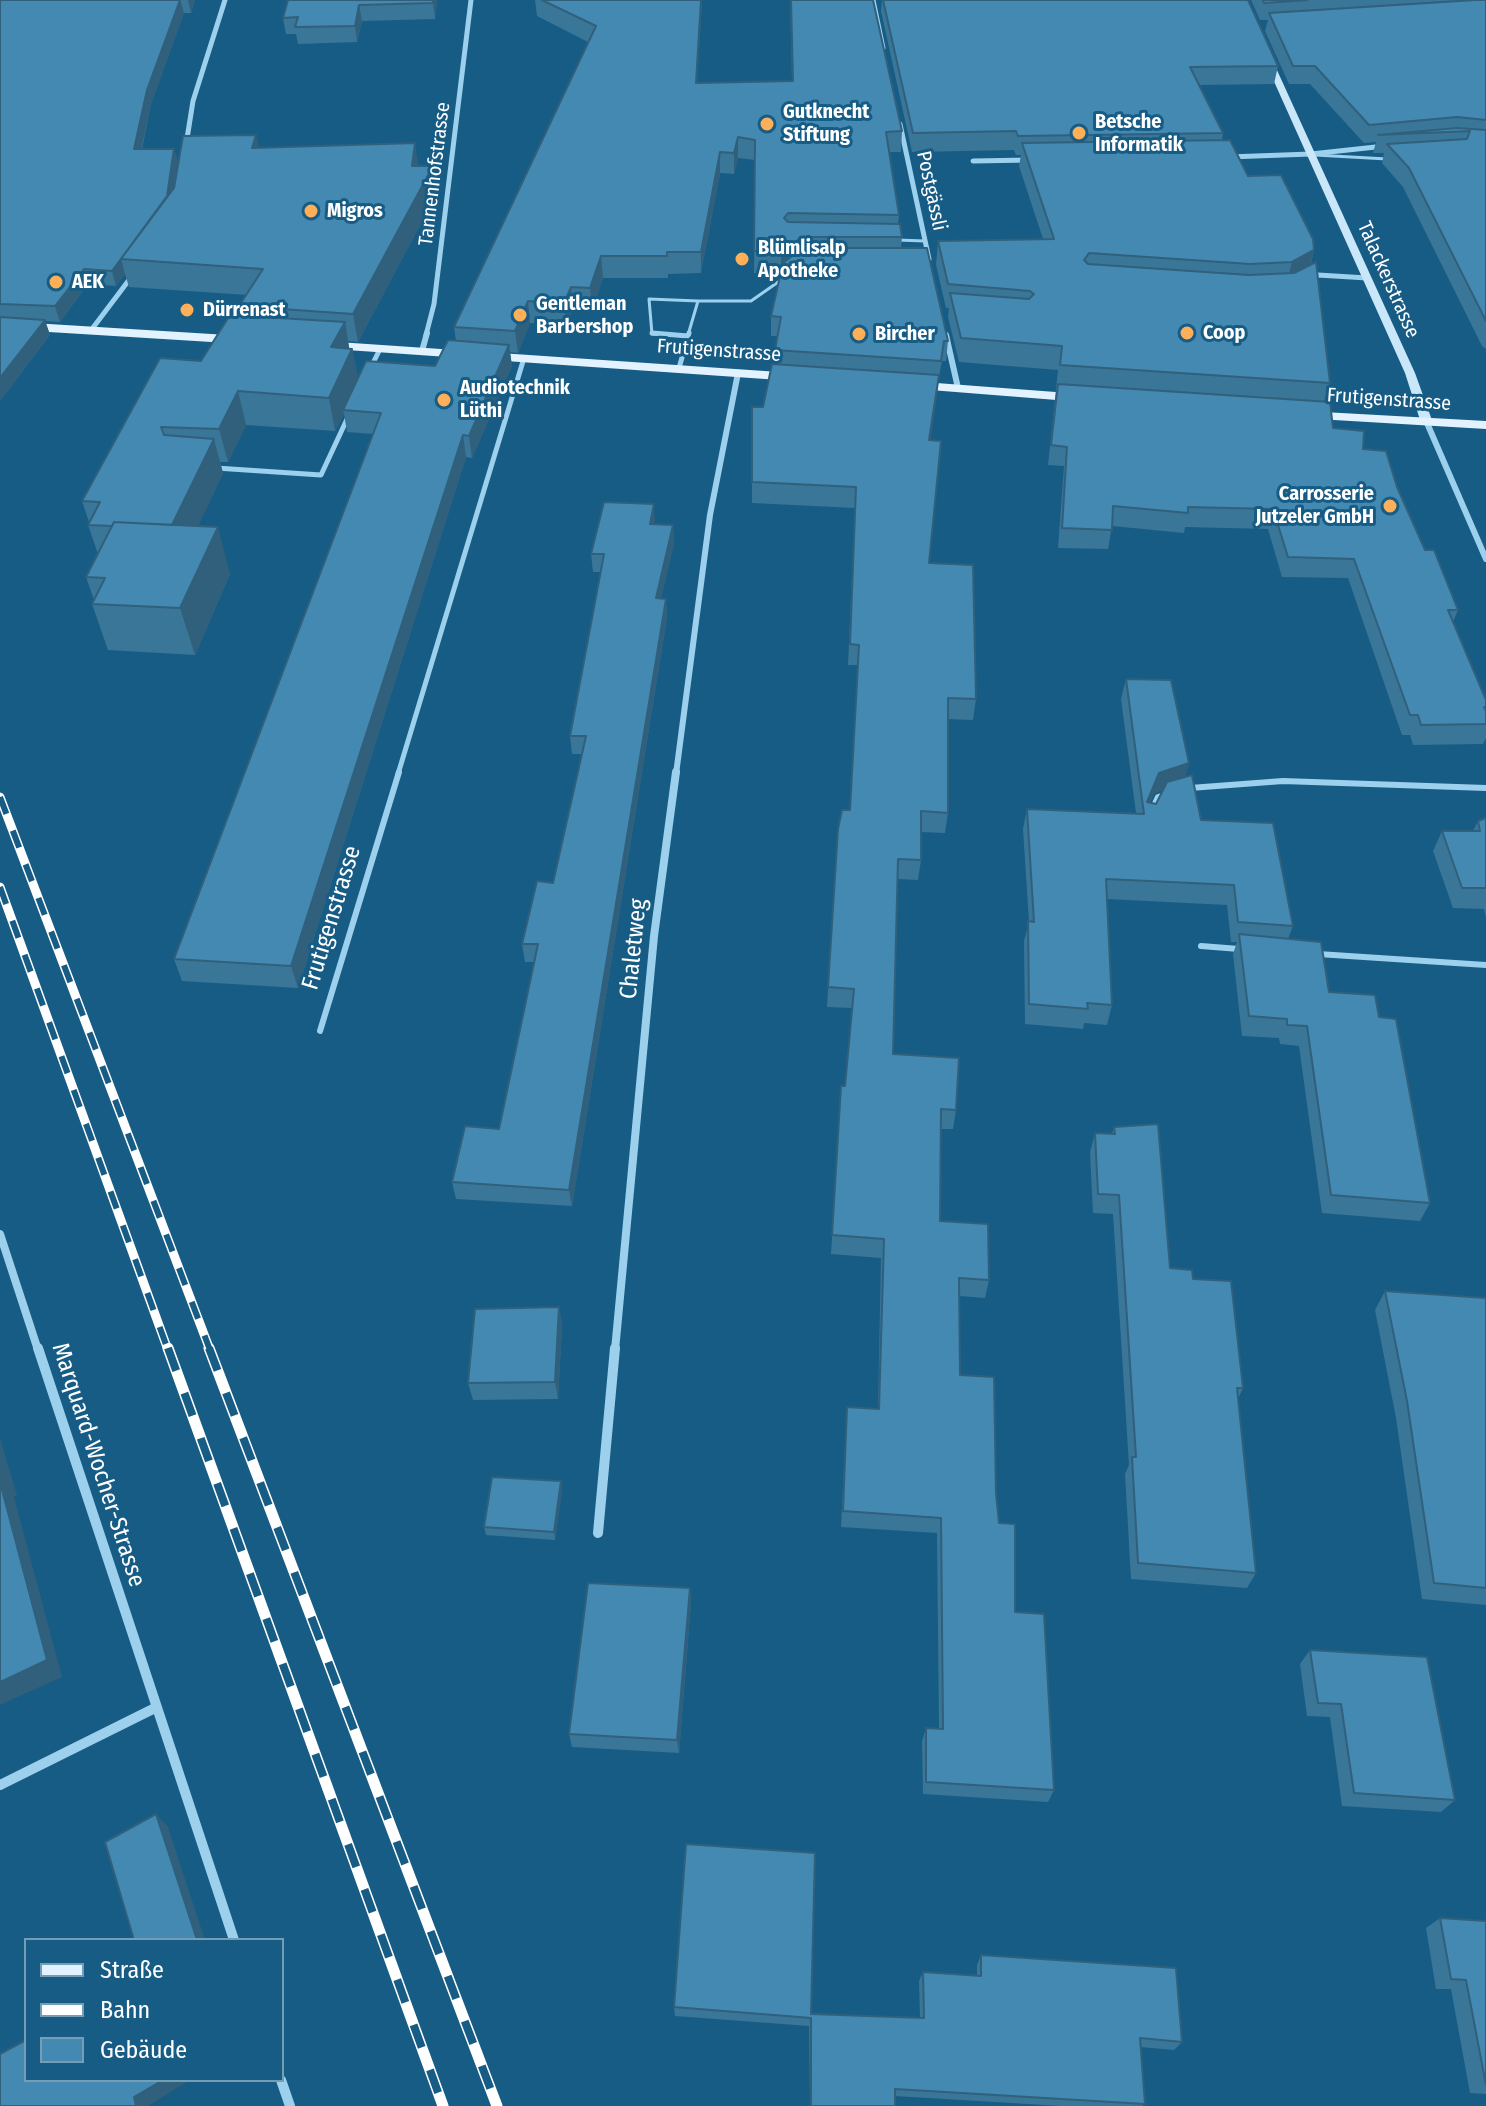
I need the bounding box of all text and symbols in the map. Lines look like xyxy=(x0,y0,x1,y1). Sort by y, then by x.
place label: Gutknecht Stiftung xyxy=(783,100,869,147)
street label: Tannenhofstrasse xyxy=(414,101,456,247)
place label: Betsche Informatik xyxy=(1095,110,1183,157)
marker: Gutknecht Stiftung xyxy=(758,115,776,133)
marker: Betsche Informatik xyxy=(1070,124,1088,142)
street label: Postgässli xyxy=(911,149,951,233)
place label: Migros xyxy=(327,199,383,223)
marker: Migros xyxy=(302,202,320,220)
street label: Talackerstrasse xyxy=(1352,218,1424,342)
place label: Blümlisalp Apotheke xyxy=(758,236,846,283)
marker: Blümlisalp Apotheke xyxy=(733,250,751,268)
place label: AEK xyxy=(72,270,104,294)
marker: AEK xyxy=(47,273,65,291)
place label: Gentleman Barbershop xyxy=(536,292,633,339)
place label: Dürrenast xyxy=(203,298,286,322)
marker: Dürrenast xyxy=(178,301,196,319)
marker: Gentleman Barbershop xyxy=(511,306,529,324)
place label: Coop xyxy=(1203,321,1245,345)
place label: Bircher xyxy=(875,322,935,346)
marker: Coop xyxy=(1178,324,1196,342)
marker: Bircher xyxy=(850,325,868,343)
street label: Frutigenstrasse xyxy=(656,335,782,367)
place label: Audiotechnik Lüthi xyxy=(460,376,570,423)
street label: Frutigenstrasse xyxy=(1326,384,1452,416)
marker: Audiotechnik Lüthi xyxy=(435,391,453,409)
place label: Carrosserie Jutzeler GmbH xyxy=(1256,482,1374,529)
marker: Carrosserie Jutzeler GmbH xyxy=(1381,497,1399,515)
street label: Frutigenstrasse xyxy=(296,842,368,994)
street label: Chaletweg xyxy=(614,897,654,1001)
street label: Marquard-Wocher-Strasse xyxy=(45,1339,151,1591)
legend xyxy=(24,1938,284,2082)
text: Straße xyxy=(100,1956,164,1984)
text: Bahn xyxy=(100,1996,150,2024)
text: Gebäude xyxy=(100,2036,187,2064)

